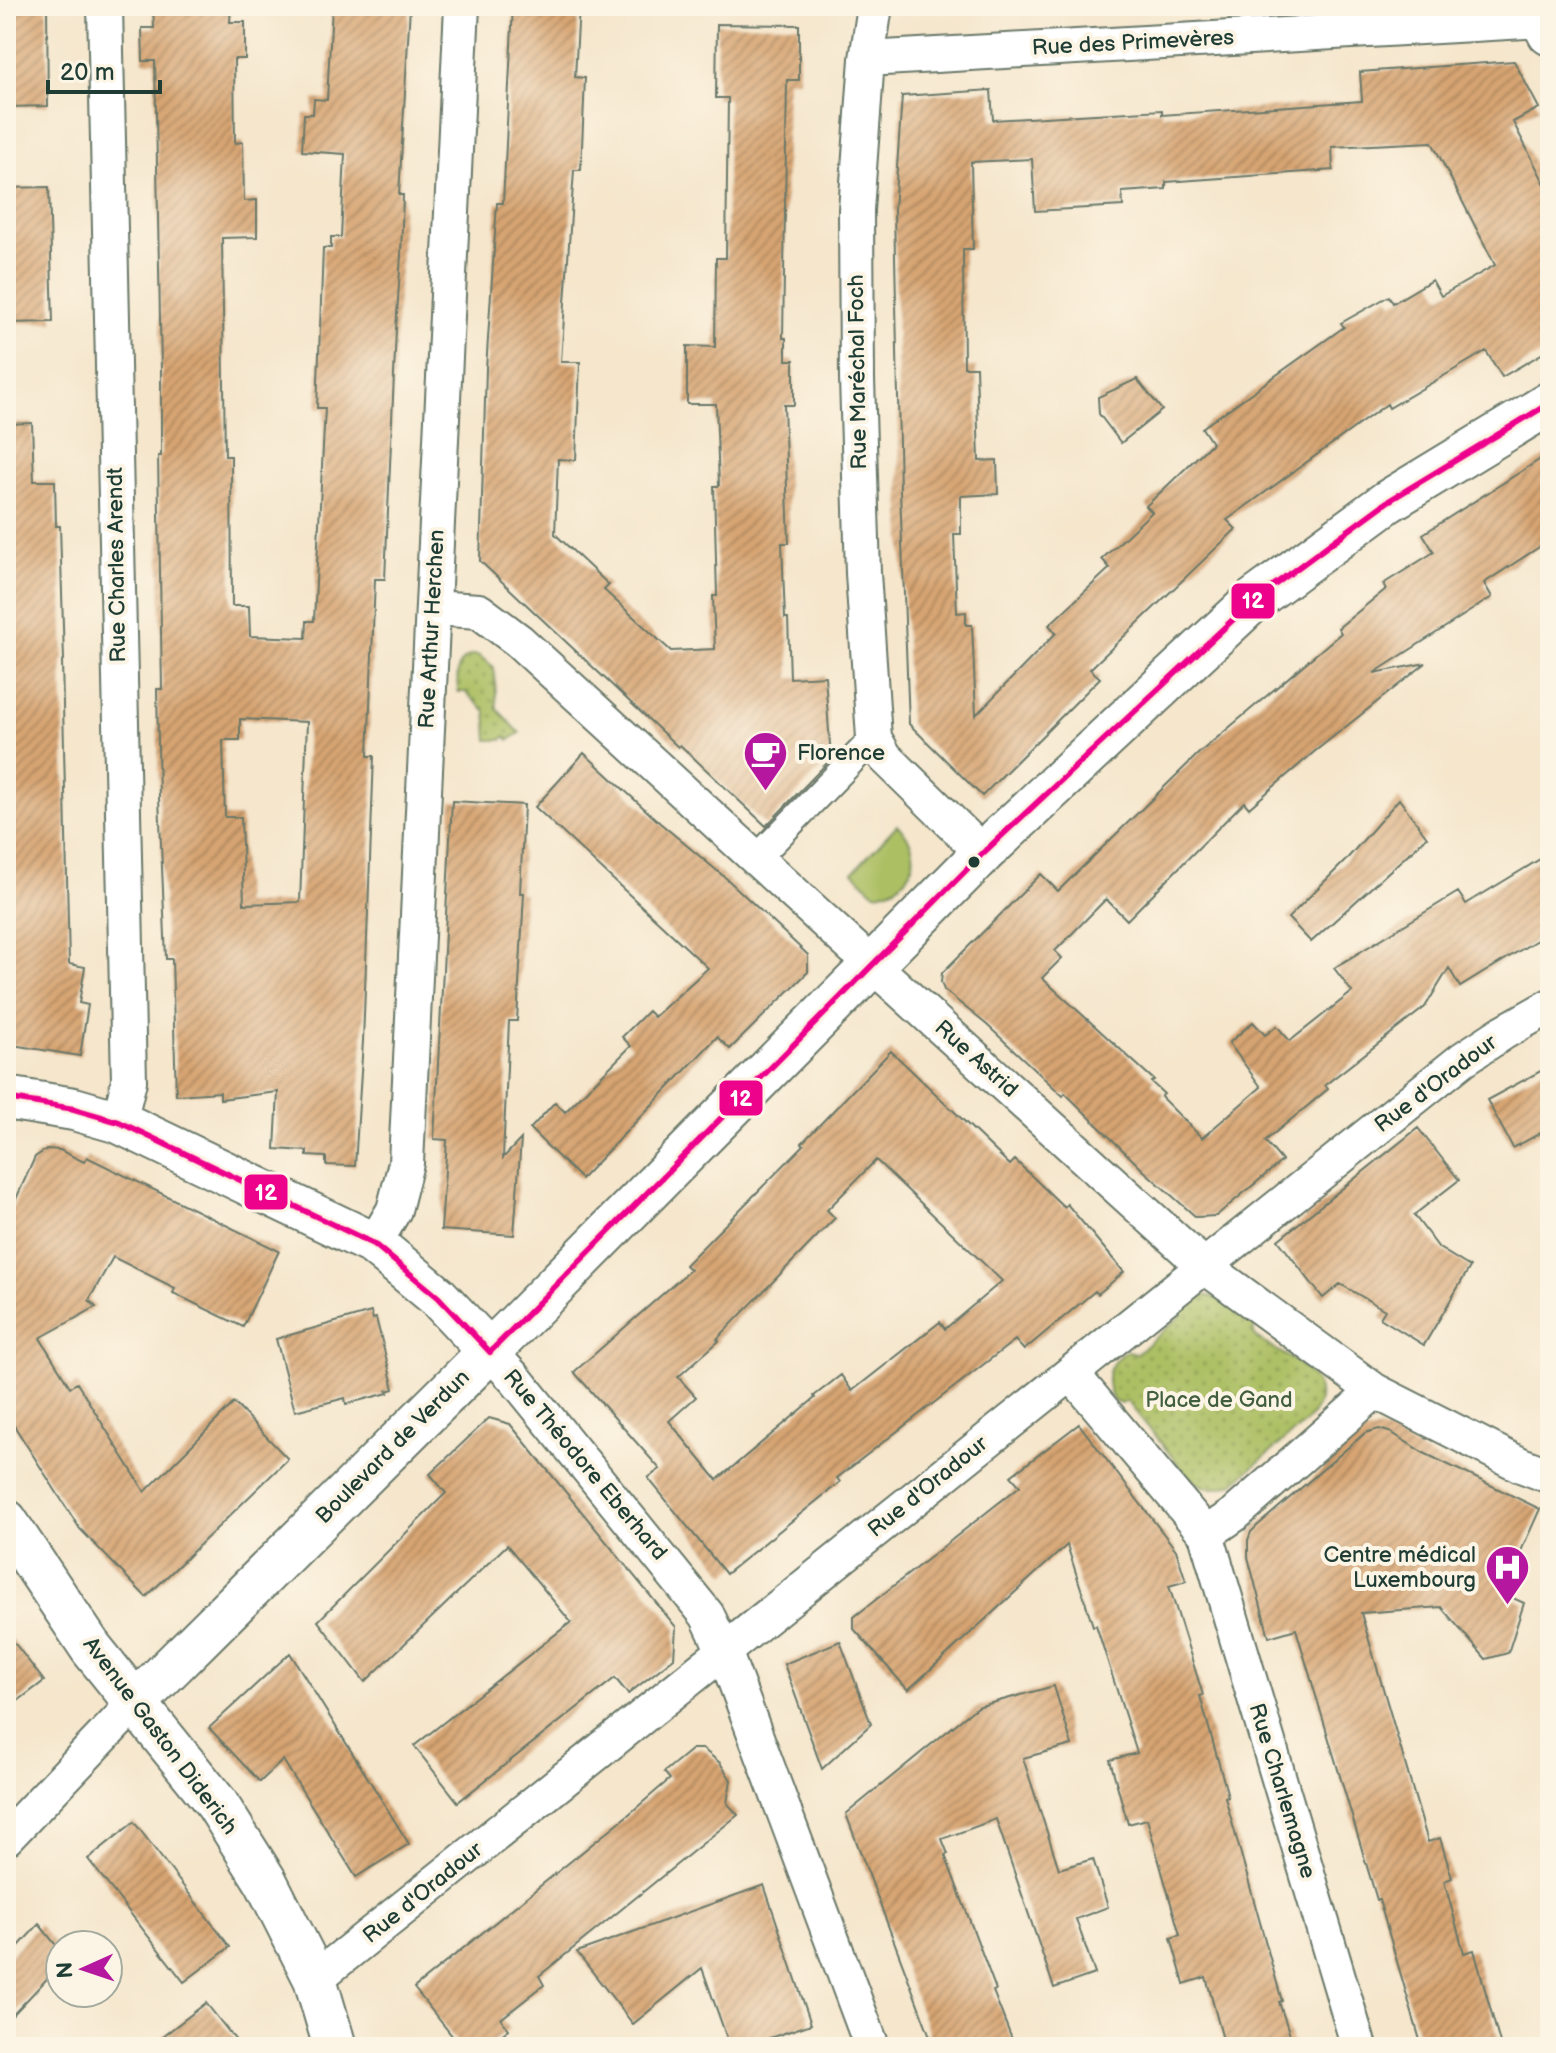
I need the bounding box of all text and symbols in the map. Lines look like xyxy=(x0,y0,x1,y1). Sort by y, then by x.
street label: Rue des Primevères xyxy=(1031,24,1235,62)
scale bar xyxy=(48,44,160,94)
text: 20 m xyxy=(60,58,115,87)
street label: Rue Maréchal Foch xyxy=(843,274,873,470)
street label: Rue Charles Arendt xyxy=(102,467,132,663)
street label: Rue Arthur Herchen xyxy=(413,529,451,729)
line badge: 12 xyxy=(1230,582,1276,620)
text: 12 xyxy=(1242,588,1264,615)
cafe icon: Florence xyxy=(742,729,790,792)
place label: Florence xyxy=(797,740,885,767)
unlabelled marker xyxy=(966,854,982,870)
street label: Rue Astrid xyxy=(929,1015,1023,1103)
street label: Rue d'Oradour xyxy=(1369,1029,1503,1139)
line badge: 12 xyxy=(718,1079,764,1117)
text: 12 xyxy=(730,1086,752,1113)
line badge: 12 xyxy=(243,1173,289,1211)
text: 12 xyxy=(255,1180,277,1207)
street label: Boulevard de Verdun xyxy=(310,1364,476,1530)
street label: Rue Théodore Eberhard xyxy=(497,1364,673,1566)
park label: Place de Gand xyxy=(1145,1387,1293,1414)
street label: Rue d'Oradour xyxy=(863,1430,994,1544)
place label: Centre médical Luxembourg xyxy=(1323,1542,1476,1594)
hospital icon: Centre médical Luxembourg xyxy=(1483,1544,1531,1607)
street label: Avenue Gaston Diderich xyxy=(77,1632,243,1840)
street label: Rue Charlemagne xyxy=(1243,1700,1321,1882)
street label: Rue d'Oradour xyxy=(358,1836,489,1950)
north arrow xyxy=(44,1929,124,2009)
text: N xyxy=(52,1961,79,1979)

